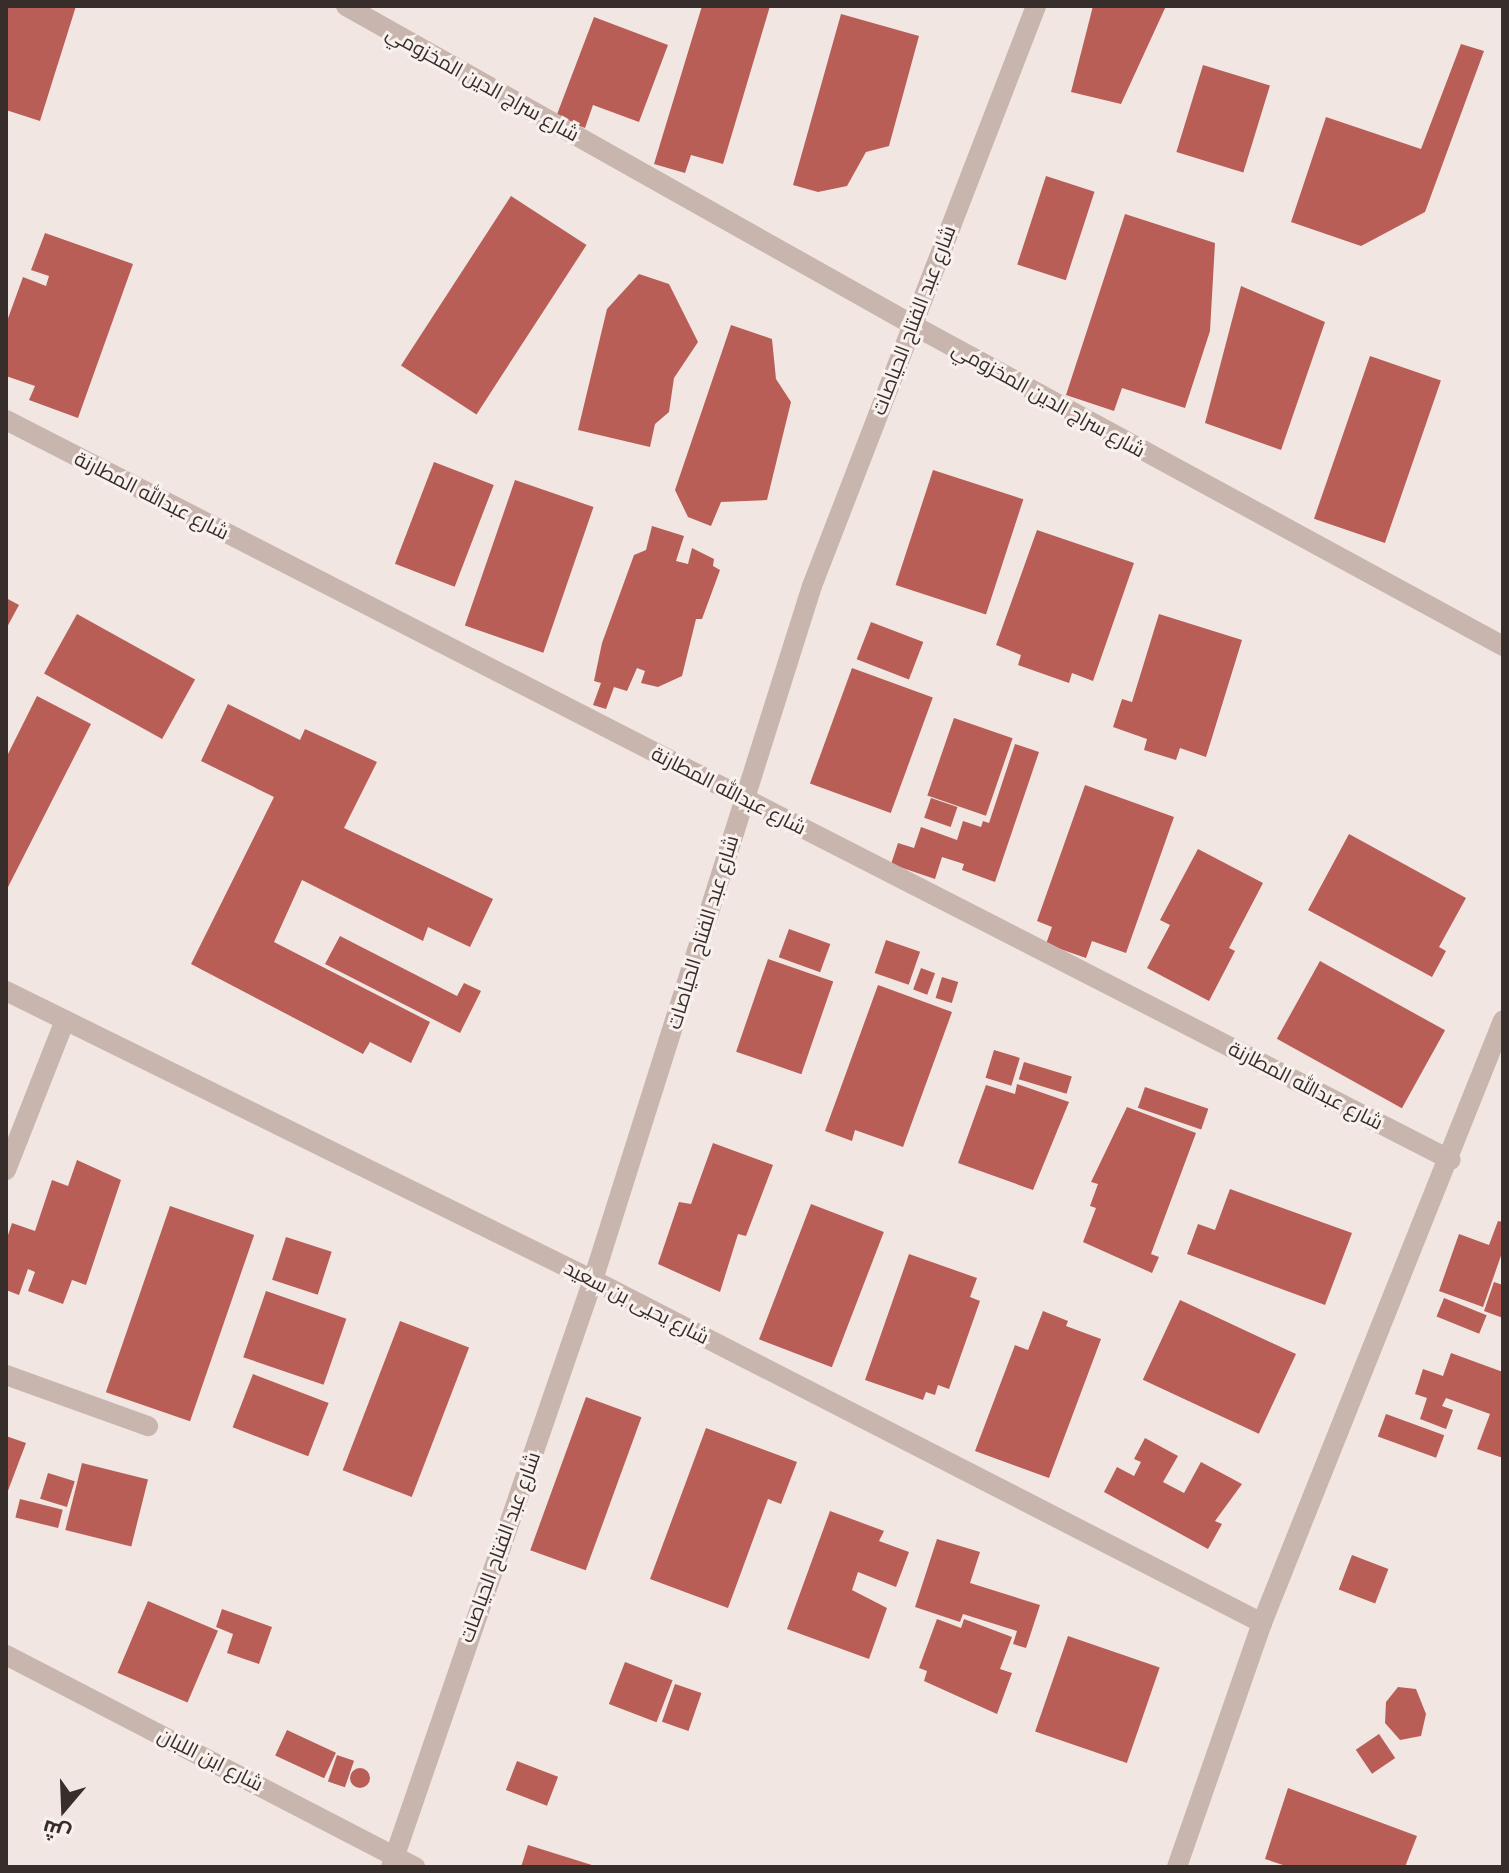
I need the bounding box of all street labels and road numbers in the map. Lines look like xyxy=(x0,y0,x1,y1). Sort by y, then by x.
street label: شارع سراج الدين المخزومي xyxy=(382,20,584,146)
street label: شارع عبد الفتاح الحياصات xyxy=(866,222,960,418)
street label: شارع سراج الدين المخزومي xyxy=(948,336,1150,462)
street label: شارع عبدالله المطارنة xyxy=(71,446,233,544)
street label: شارع عبدالله المطارنة xyxy=(648,741,810,839)
street label: شارع عبد الفتاح الحياصات xyxy=(661,832,743,1032)
street label: شارع عبدالله المطارنة xyxy=(1225,1036,1387,1134)
street label: شارع يحيى بن سعيد xyxy=(561,1255,713,1349)
street label: شارع عبد الفتاح الحياصات xyxy=(453,1448,545,1646)
street label: شارع ابن اللبان xyxy=(154,1722,268,1796)

